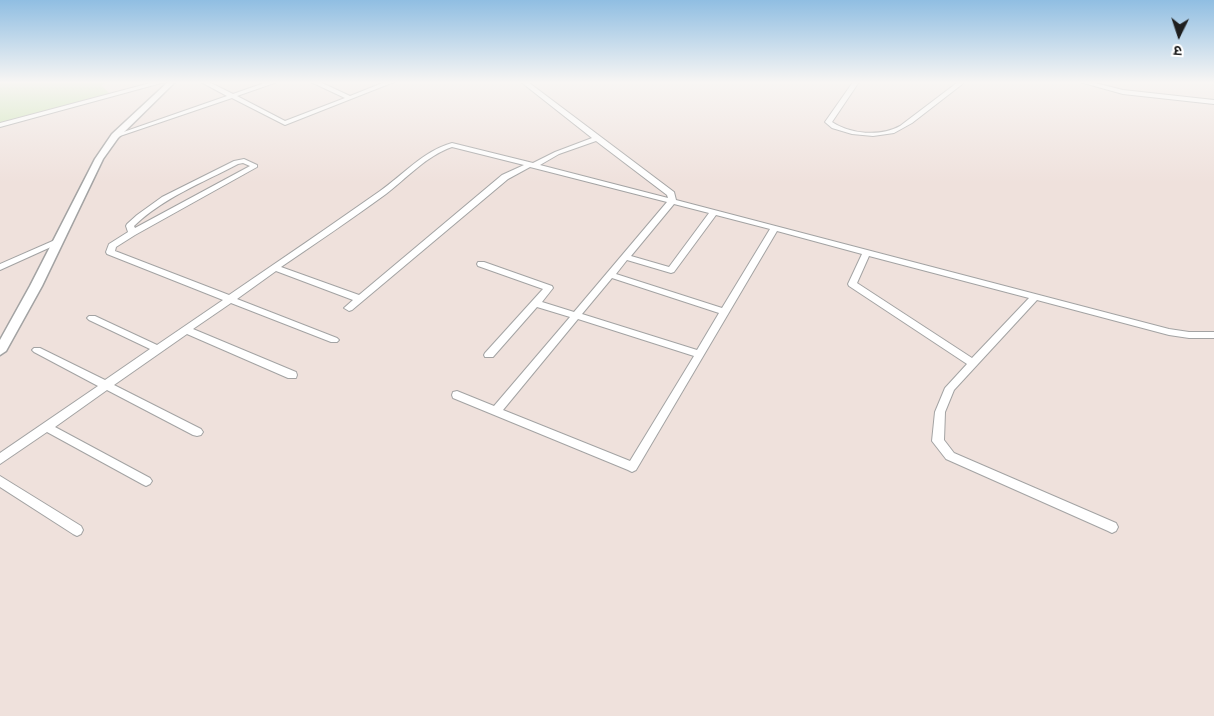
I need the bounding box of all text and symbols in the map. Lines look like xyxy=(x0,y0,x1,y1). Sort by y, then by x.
north arrow xyxy=(1154,10,1204,60)
text: उ xyxy=(1173,42,1183,59)

